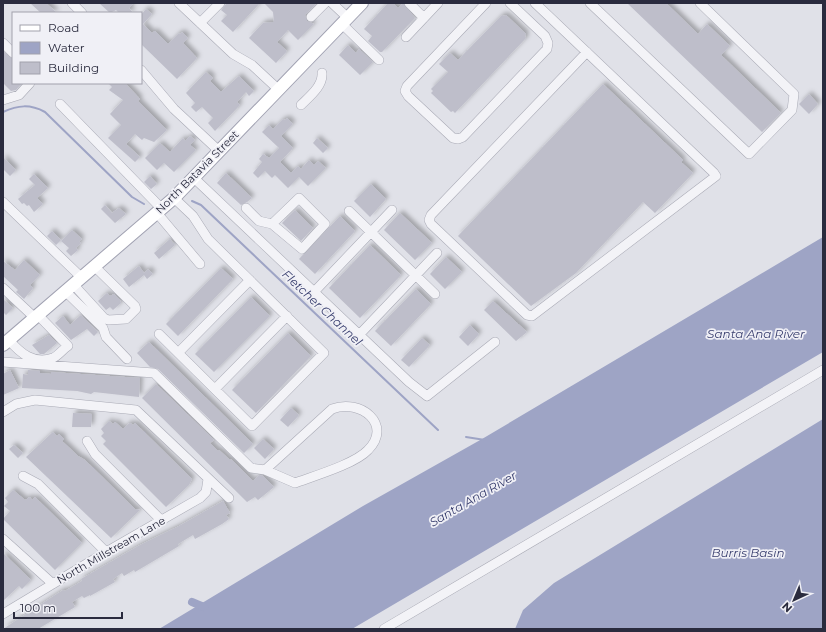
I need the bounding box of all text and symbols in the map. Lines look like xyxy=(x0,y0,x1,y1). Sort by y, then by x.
legend xyxy=(12,12,142,84)
text: Road xyxy=(48,20,79,35)
text: Water xyxy=(48,40,85,55)
text: Building xyxy=(48,60,99,75)
street label: North Batavia Street xyxy=(152,127,242,217)
water label: Fletcher Channel xyxy=(279,267,366,349)
water label: Santa Ana River xyxy=(707,326,805,341)
water label: Santa Ana River xyxy=(427,468,519,530)
street label: North Millstream Lane xyxy=(54,513,168,587)
water label: Burris Basin xyxy=(711,545,785,560)
north arrow xyxy=(774,580,814,620)
scale bar xyxy=(14,594,122,620)
text: N xyxy=(779,599,795,615)
text: 100 m xyxy=(20,600,56,615)

